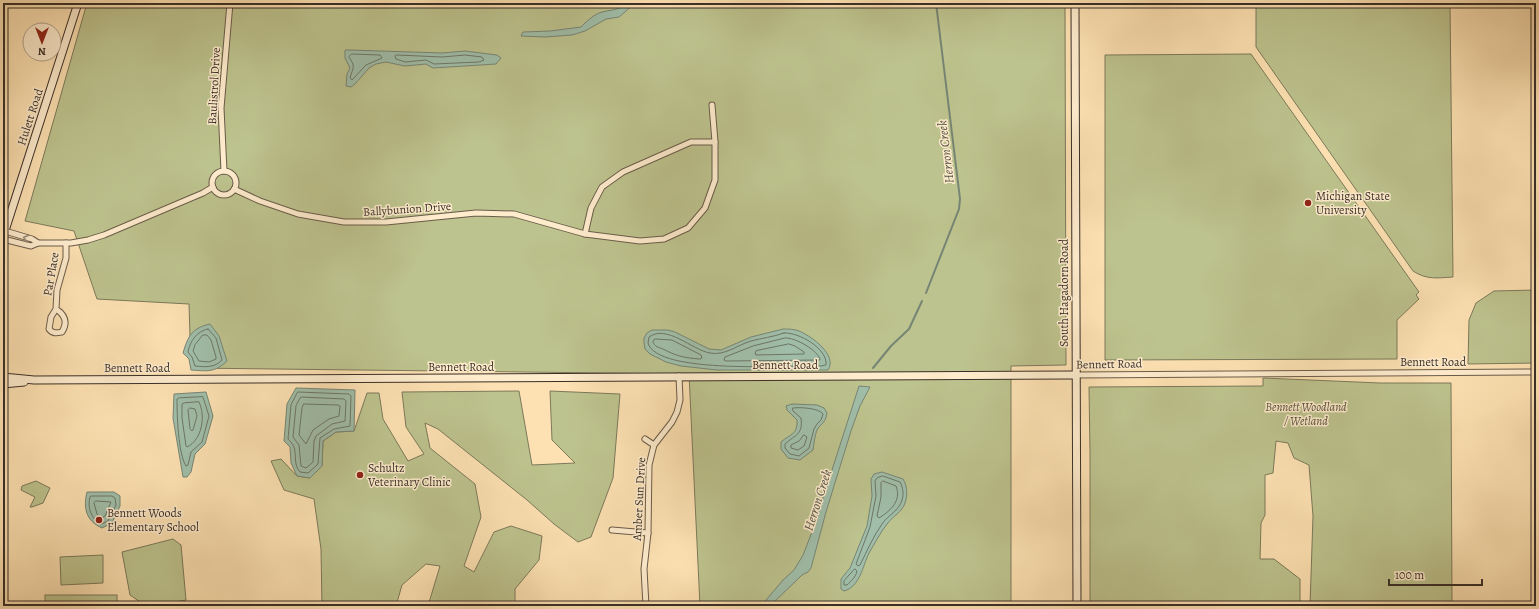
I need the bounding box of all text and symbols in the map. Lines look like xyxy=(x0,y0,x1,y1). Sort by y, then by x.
north arrow xyxy=(22,22,62,62)
text: N xyxy=(38,44,46,59)
street label: Baulistrol Drive xyxy=(204,47,224,125)
street label: Hulett Road xyxy=(13,86,47,148)
water label: Herron Creek xyxy=(933,119,958,185)
place label: Michigan State University xyxy=(1316,188,1390,218)
street label: Ballybunion Drive xyxy=(362,198,452,220)
marker: Michigan State University xyxy=(1303,198,1313,208)
one-way arrow xyxy=(22,234,29,243)
street label: South Hagadorn Road xyxy=(1056,238,1072,347)
street label: Par Place xyxy=(39,251,63,297)
street label: Bennett Road xyxy=(1400,354,1467,370)
street label: Bennett Road xyxy=(1076,355,1143,373)
street label: Bennett Road xyxy=(752,357,819,373)
street label: Bennett Road xyxy=(428,359,495,375)
street label: Bennett Road xyxy=(104,360,171,376)
park label: Bennett Woodland / Wetland xyxy=(1265,399,1347,429)
street label: Amber Sun Drive xyxy=(629,457,649,542)
place label: Schultz Veterinary Clinic xyxy=(367,460,451,490)
water label: Herron Creek xyxy=(800,467,835,533)
marker: Schultz Veterinary Clinic xyxy=(355,470,365,480)
place label: Bennett Woods Elementary School xyxy=(107,505,199,535)
marker: Bennett Woods Elementary School xyxy=(94,515,104,525)
scale bar xyxy=(1389,561,1482,587)
text: 100 m xyxy=(1395,567,1424,583)

